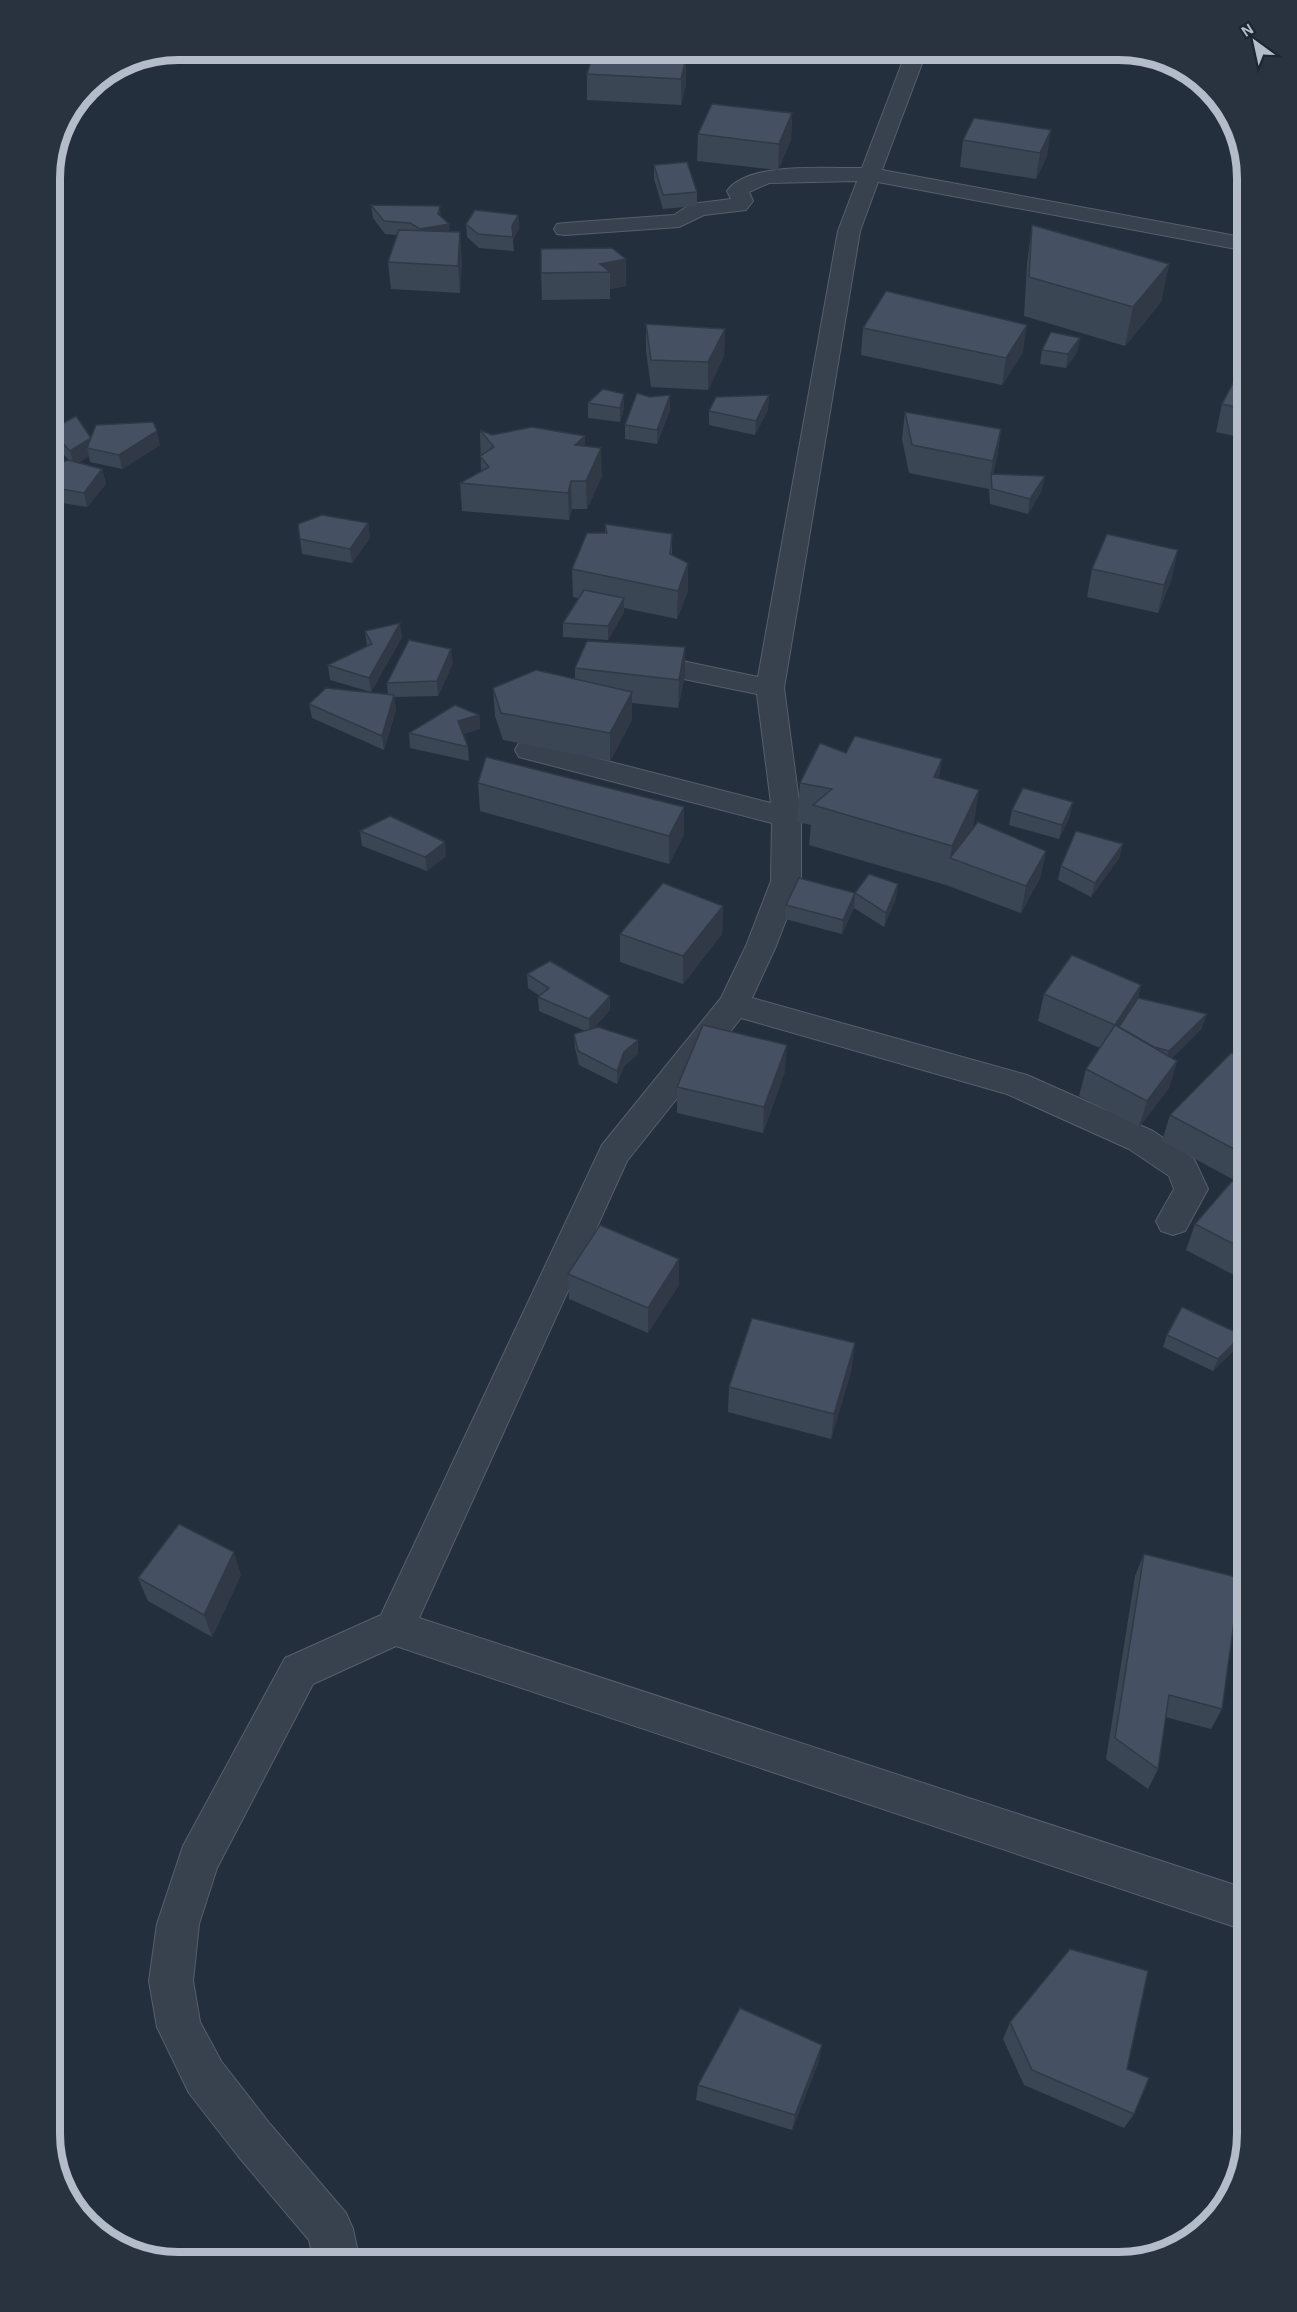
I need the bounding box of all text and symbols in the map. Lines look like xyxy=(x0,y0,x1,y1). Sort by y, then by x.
north arrow xyxy=(1225,12,1285,72)
text: N xyxy=(1238,21,1256,40)

